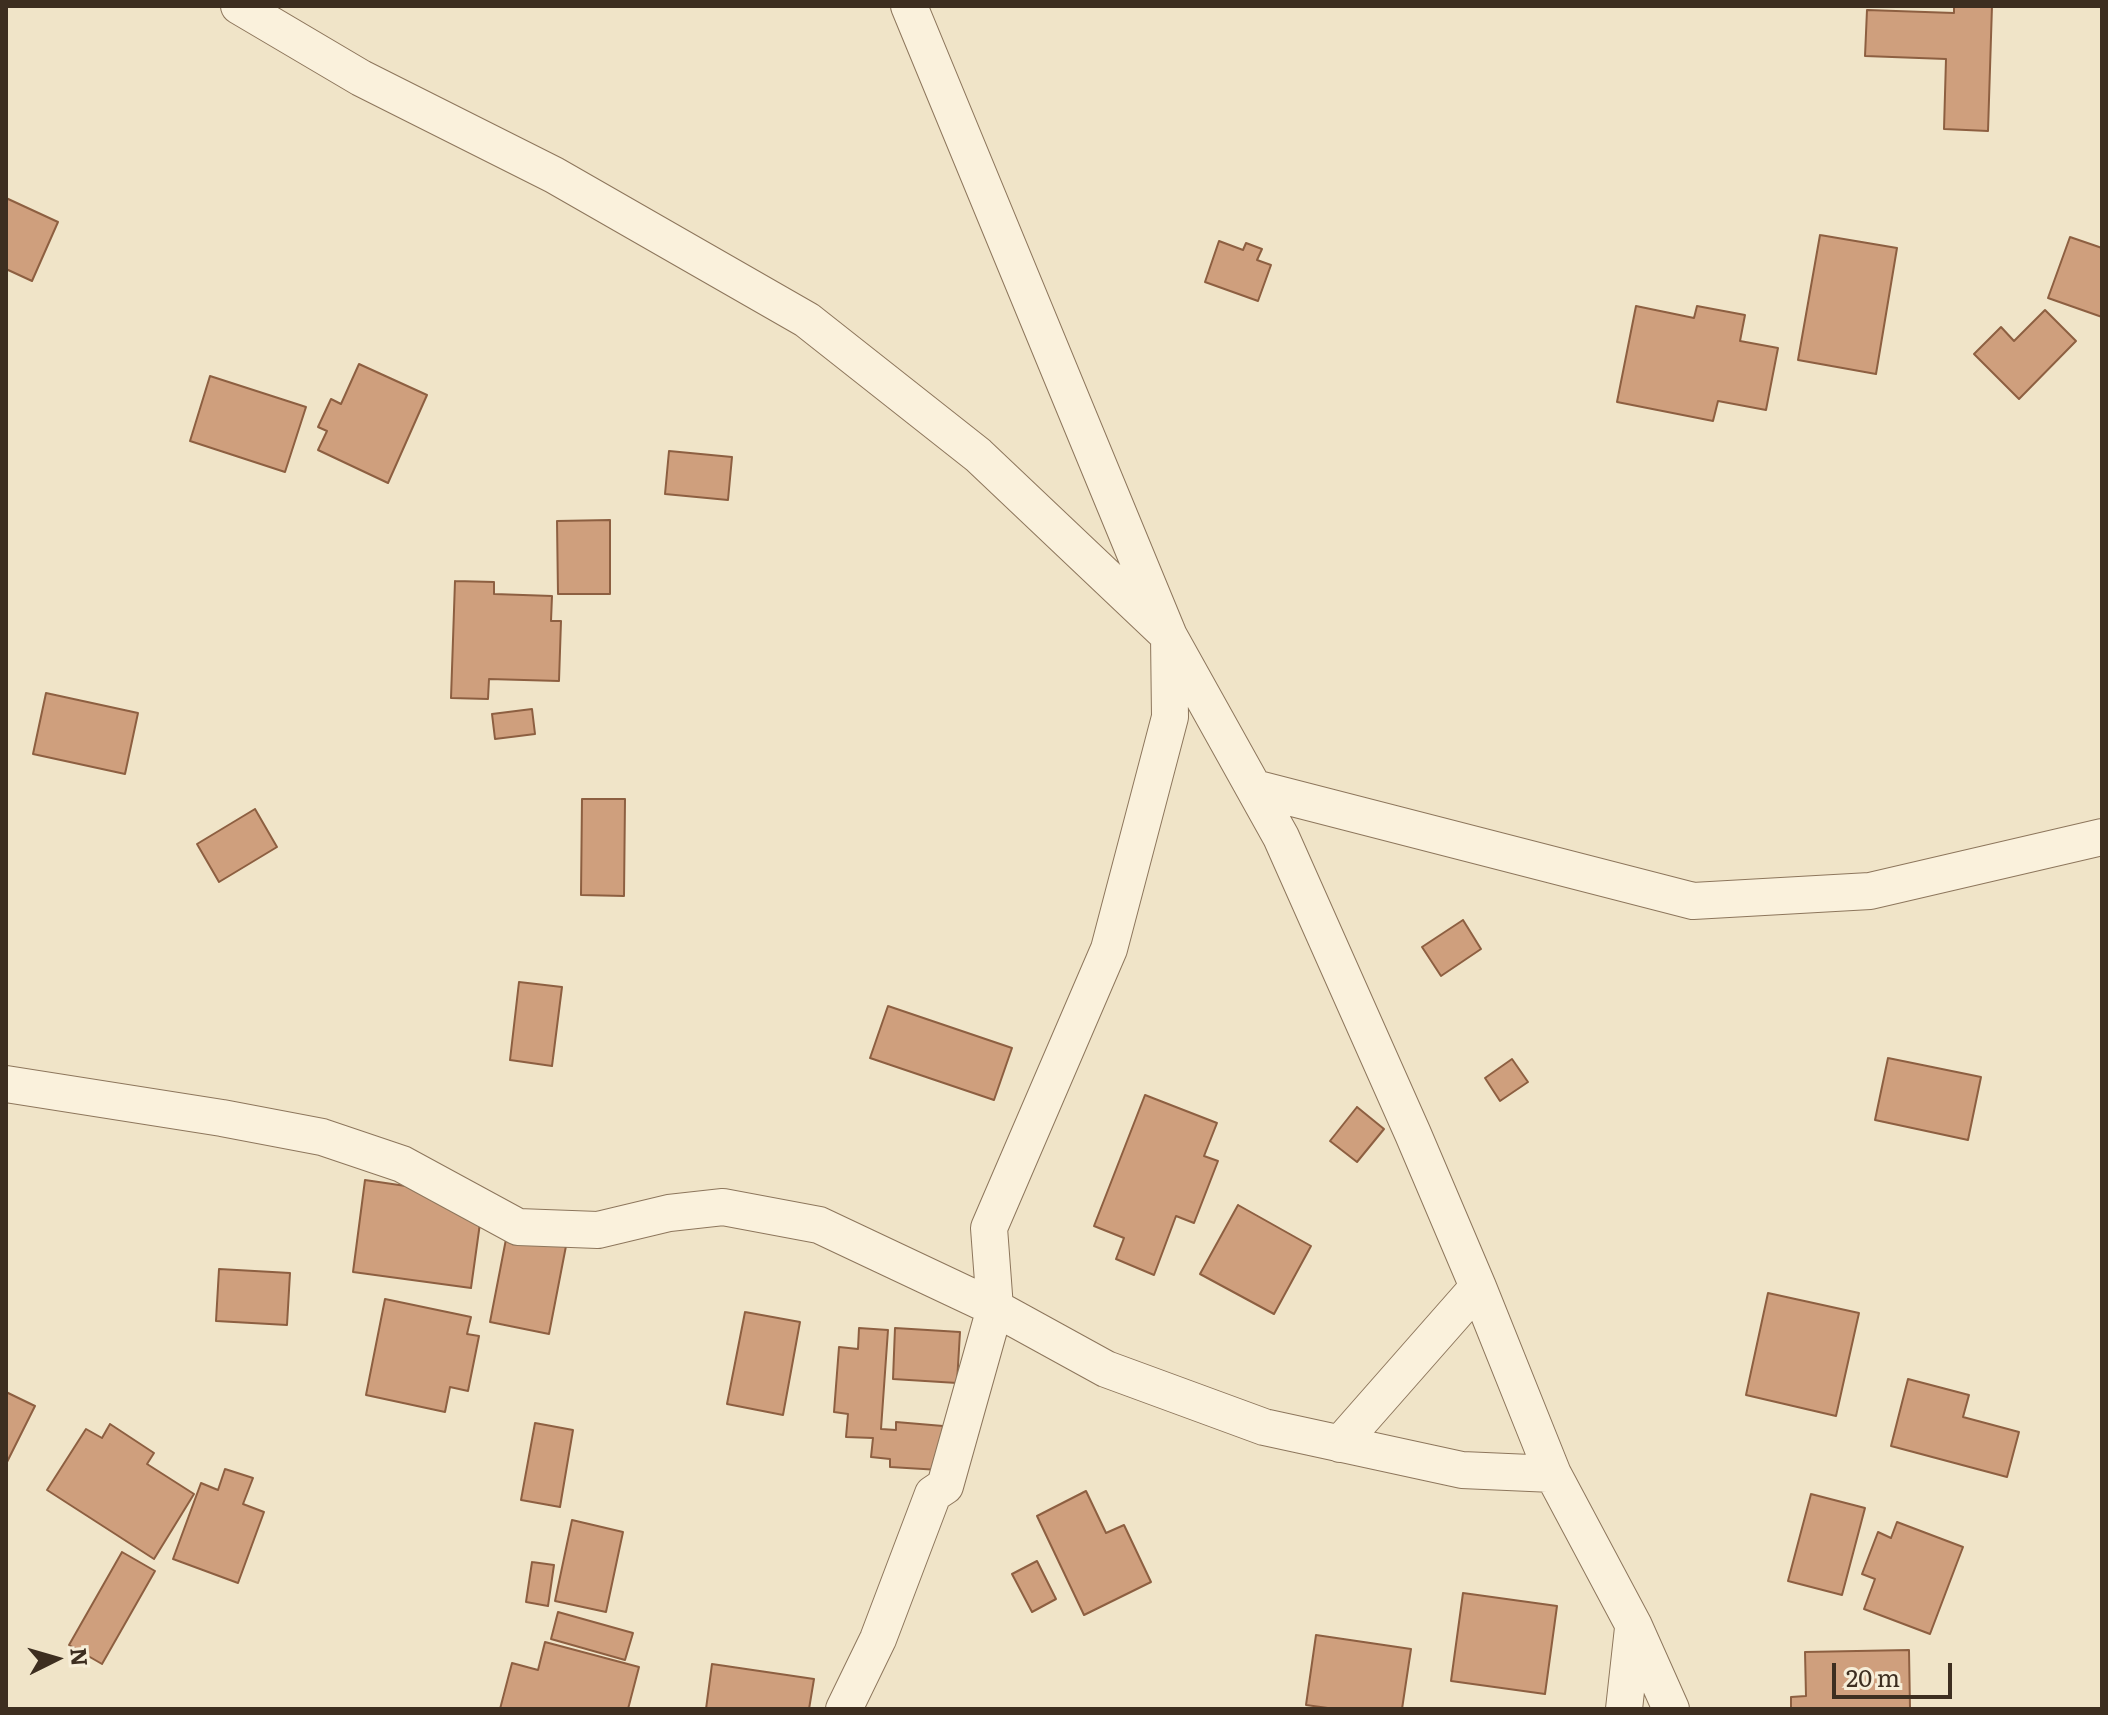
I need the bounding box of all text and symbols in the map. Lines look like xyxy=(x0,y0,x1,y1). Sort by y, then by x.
north arrow xyxy=(16,1619,96,1699)
text: N xyxy=(63,1646,98,1668)
scale bar xyxy=(1836,1647,1956,1697)
text: 20 m xyxy=(1846,1659,1900,1694)

